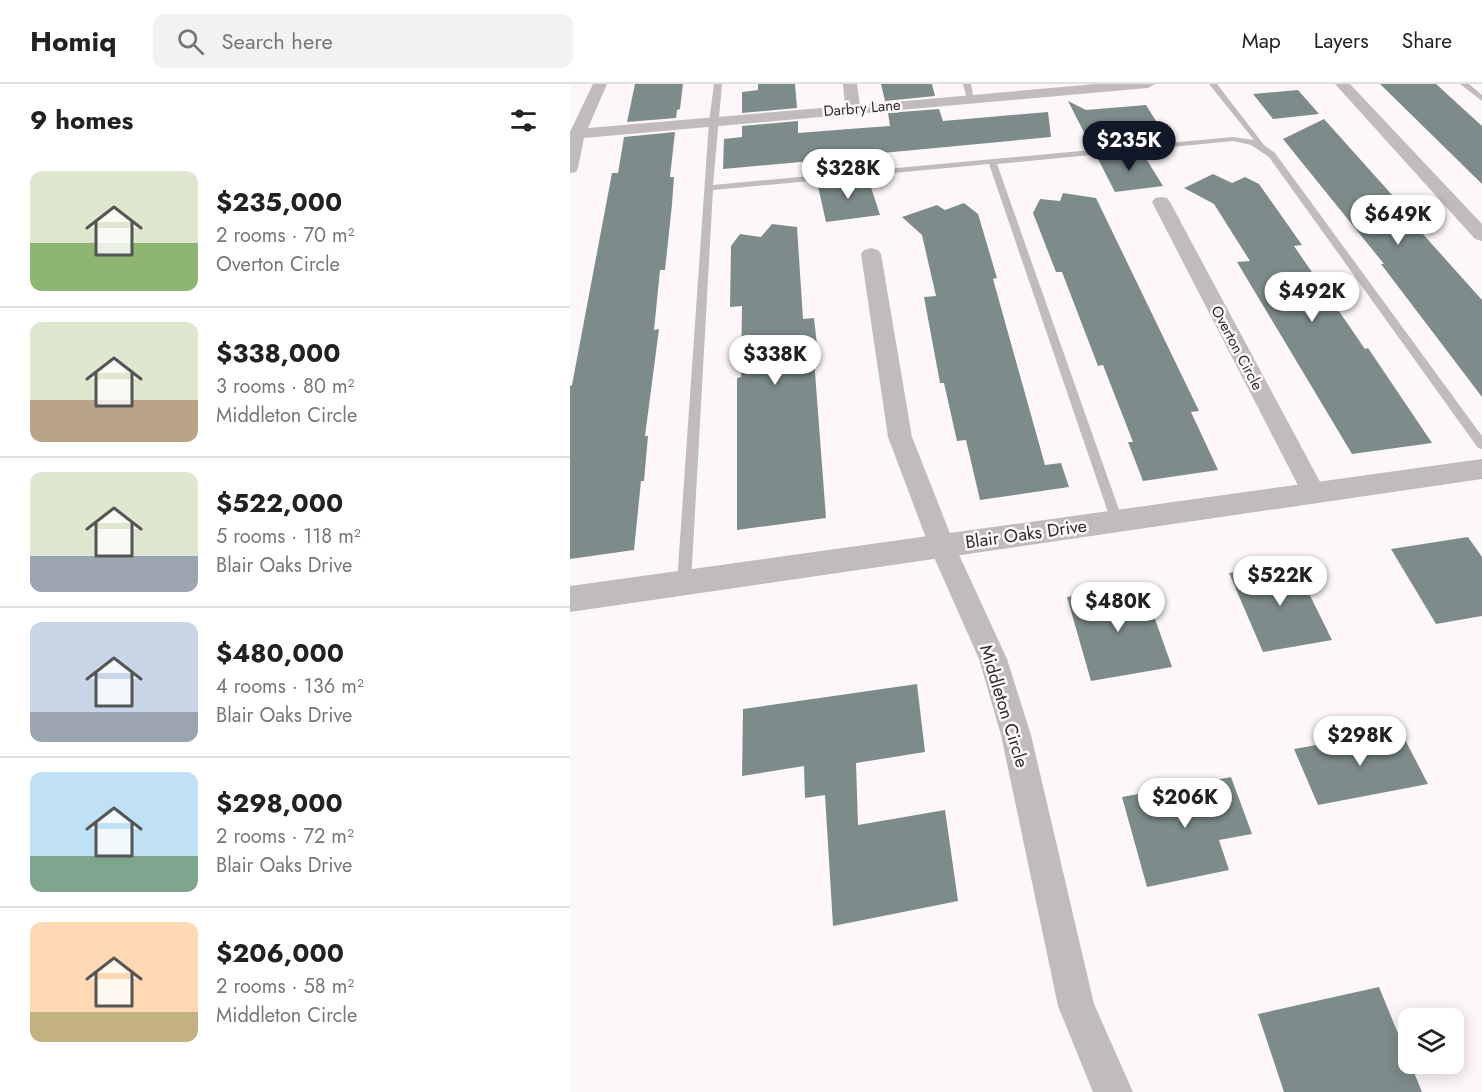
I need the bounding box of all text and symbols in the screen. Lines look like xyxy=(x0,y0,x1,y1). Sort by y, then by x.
search box xyxy=(153,14,573,68)
text: Homiq xyxy=(30,21,117,62)
icon: search xyxy=(174,25,207,58)
text: Search here xyxy=(222,25,333,57)
text: Map xyxy=(1242,26,1281,56)
text: Layers xyxy=(1314,26,1369,56)
text: Share xyxy=(1402,26,1452,56)
street label: Darbry Lane xyxy=(823,94,902,122)
text: 9 homes xyxy=(30,101,133,139)
icon: filters xyxy=(507,104,540,137)
pin: $235K xyxy=(1087,121,1171,172)
text: $235K xyxy=(1097,126,1161,155)
pin: $328K xyxy=(806,149,890,200)
text: $328K xyxy=(816,154,880,183)
text: $235,000 xyxy=(216,183,342,221)
icon: home xyxy=(78,195,150,267)
pin: $649K xyxy=(1356,195,1440,246)
text: $649K xyxy=(1364,200,1432,229)
text: 2 rooms · 70 m² xyxy=(216,221,354,250)
text: Overton Circle xyxy=(216,250,340,279)
pin: $492K xyxy=(1270,272,1354,323)
text: $492K xyxy=(1279,277,1345,306)
street label: Overton Circle xyxy=(1205,302,1269,394)
text: $338,000 xyxy=(216,334,340,372)
pin: $338K xyxy=(733,335,817,386)
text: $338K xyxy=(743,340,807,369)
icon: home xyxy=(78,346,150,418)
text: 3 rooms · 80 m² xyxy=(216,372,354,401)
text: Middleton Circle xyxy=(216,401,357,430)
text: $522,000 xyxy=(216,484,343,522)
icon: home xyxy=(78,496,150,568)
street label: Blair Oaks Drive xyxy=(964,513,1088,555)
text: 5 rooms · 118 m² xyxy=(216,522,361,551)
text: Blair Oaks Drive xyxy=(216,551,352,580)
pin: $522K xyxy=(1238,556,1322,607)
text: $522K xyxy=(1247,561,1313,590)
pin: $480K xyxy=(1076,582,1160,633)
text: $480K xyxy=(1085,587,1151,616)
text: $480,000 xyxy=(216,634,344,672)
street label: Middleton Circle xyxy=(973,641,1035,771)
icon: home xyxy=(78,646,150,718)
text: 4 rooms · 136 m² xyxy=(216,672,364,701)
text: Blair Oaks Drive xyxy=(216,701,352,730)
pin: $298K xyxy=(1318,716,1402,767)
text: $298K xyxy=(1327,721,1393,750)
pin: $206K xyxy=(1143,778,1227,829)
text: $206K xyxy=(1152,783,1218,812)
text: $298,000 xyxy=(216,784,343,822)
icon: home xyxy=(78,796,150,868)
text: 2 rooms · 72 m² xyxy=(216,822,354,851)
text: Blair Oaks Drive xyxy=(216,851,352,880)
text: $206,000 xyxy=(216,934,344,972)
icon: home xyxy=(78,946,150,1018)
text: 2 rooms · 58 m² xyxy=(216,972,354,1001)
text: Middleton Circle xyxy=(216,1001,357,1030)
map controls xyxy=(1398,1008,1464,1074)
button: layers xyxy=(1398,1008,1464,1074)

